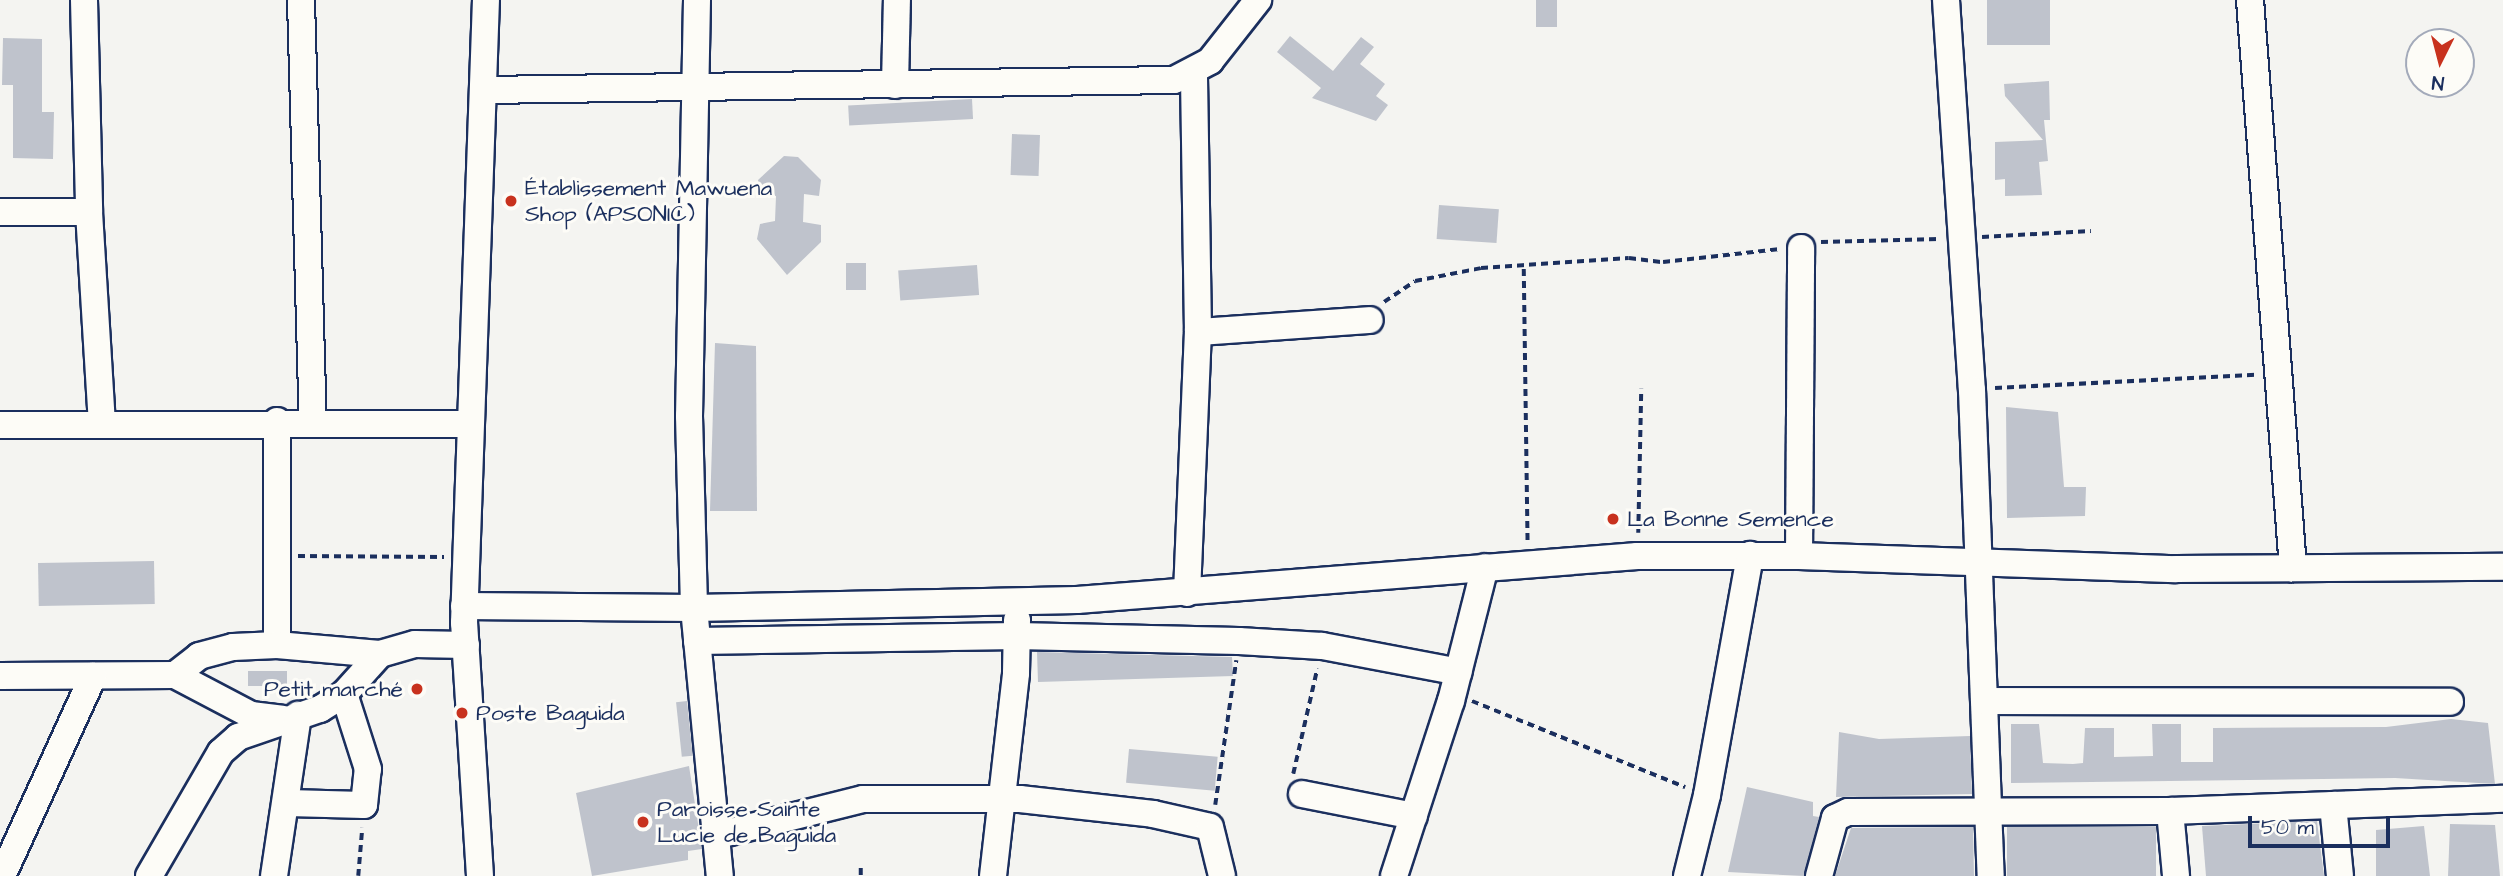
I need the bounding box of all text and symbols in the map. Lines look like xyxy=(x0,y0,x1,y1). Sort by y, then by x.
north arrow xyxy=(2405,28,2475,98)
text: N xyxy=(2431,68,2445,96)
place label: Établissement Mawuena Shop (APSONIC) xyxy=(525,174,772,228)
marker: Établissement Mawuena Shop (APSONIC) xyxy=(503,193,519,209)
place label: La Bonne Semence xyxy=(1627,505,1834,533)
marker: La Bonne Semence xyxy=(1605,511,1621,527)
place label: Petit marché xyxy=(264,675,403,703)
marker: Petit marché xyxy=(409,681,425,697)
place label: Poste Baguida xyxy=(476,699,625,727)
marker: Poste Baguida xyxy=(454,705,470,721)
place label: Paroisse Sainte Lucie de Baguida xyxy=(657,795,836,849)
scale bar xyxy=(2251,802,2393,846)
text: 50 m xyxy=(2261,813,2314,842)
marker: Paroisse Sainte Lucie de Baguida xyxy=(635,814,651,830)

